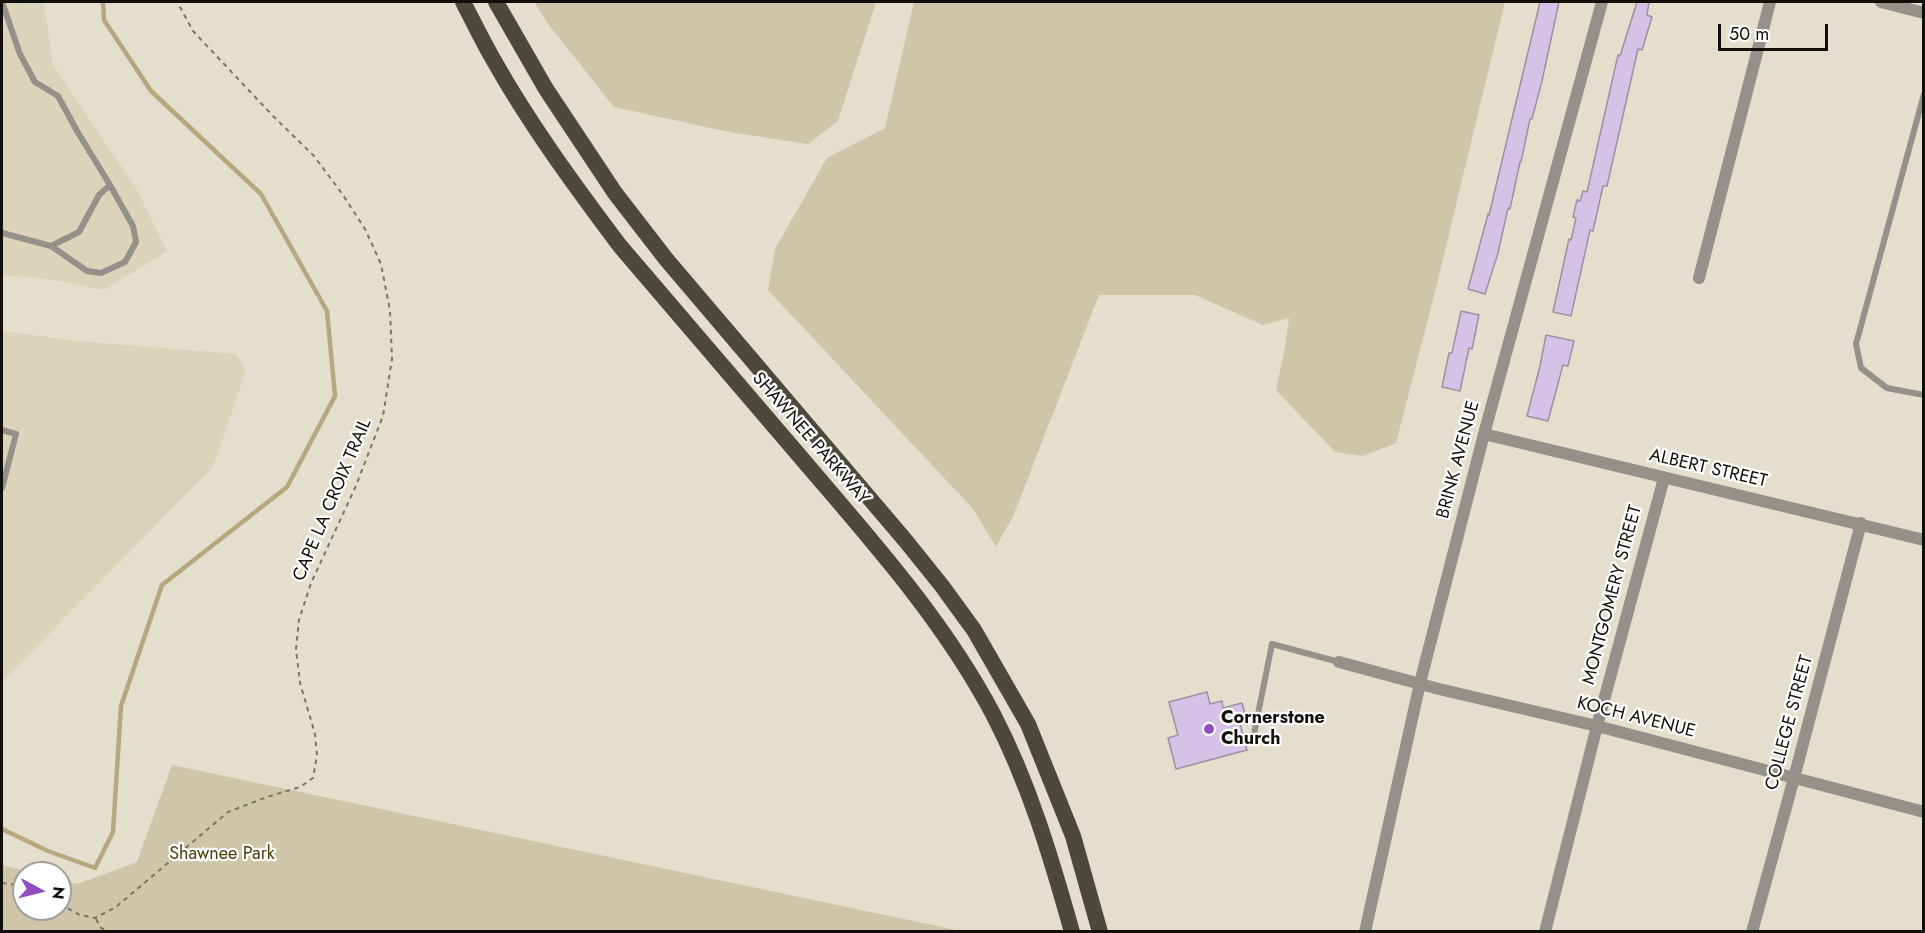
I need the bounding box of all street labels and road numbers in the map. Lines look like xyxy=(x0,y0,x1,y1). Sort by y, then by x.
street label: SHAWNEE PARKWAY xyxy=(747,369,873,509)
street label: BRINK AVENUE xyxy=(1433,399,1485,521)
street label: CAPE LA CROIX TRAIL xyxy=(289,416,377,584)
street label: ALBERT STREET xyxy=(1647,445,1769,493)
street label: MONTGOMERY STREET xyxy=(1579,503,1647,687)
street label: COLLEGE STREET xyxy=(1762,653,1818,793)
street label: KOCH AVENUE xyxy=(1575,693,1697,743)

